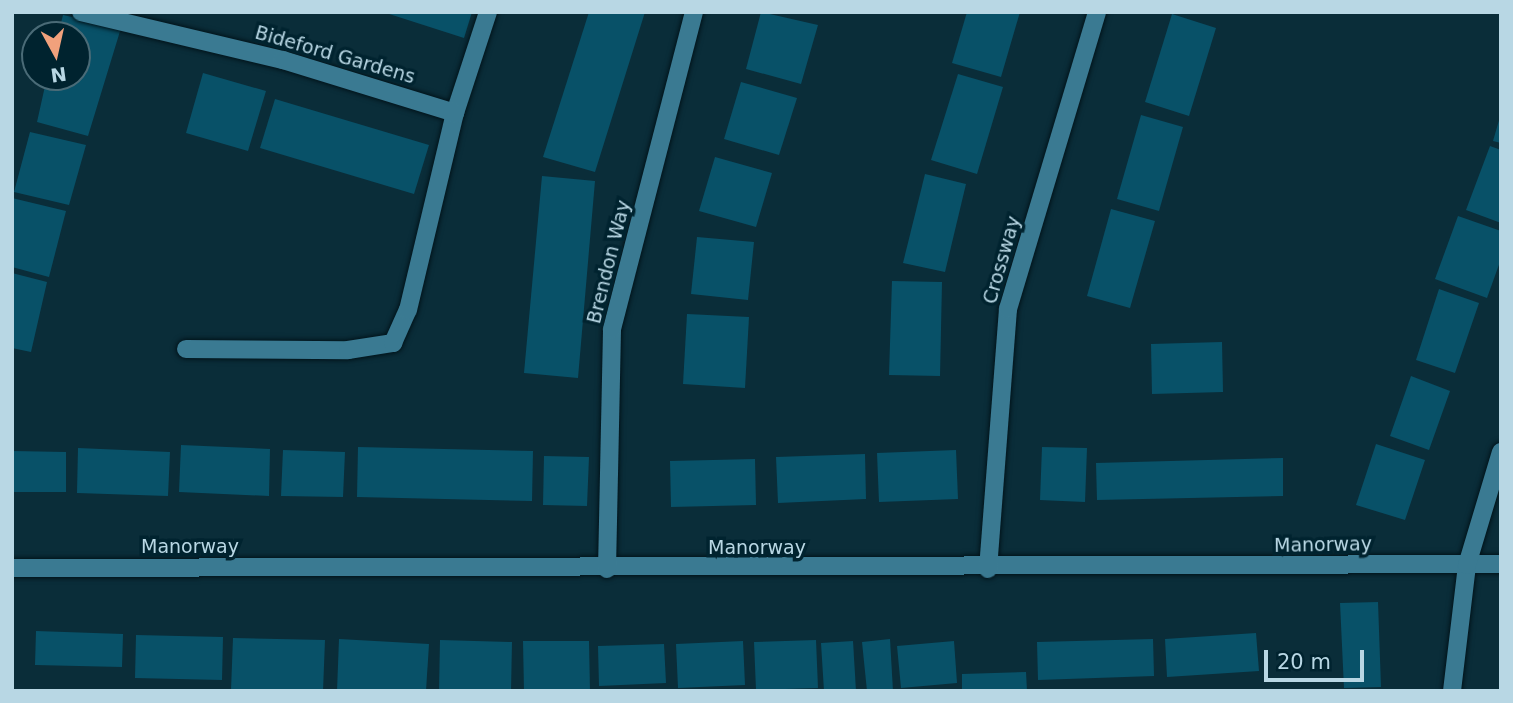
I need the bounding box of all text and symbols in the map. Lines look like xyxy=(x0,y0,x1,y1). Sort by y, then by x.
north arrow xyxy=(21,21,91,91)
street label: Bideford Gardens xyxy=(252,21,418,89)
text: N xyxy=(49,63,68,87)
street label: Brendon Way xyxy=(583,198,635,326)
street label: Crossway xyxy=(979,213,1025,307)
street label: Manorway xyxy=(1274,533,1372,557)
street label: Manorway xyxy=(141,536,239,558)
street label: Manorway xyxy=(708,537,806,559)
scale bar xyxy=(1268,636,1368,680)
text: 20 m xyxy=(1277,650,1331,674)

